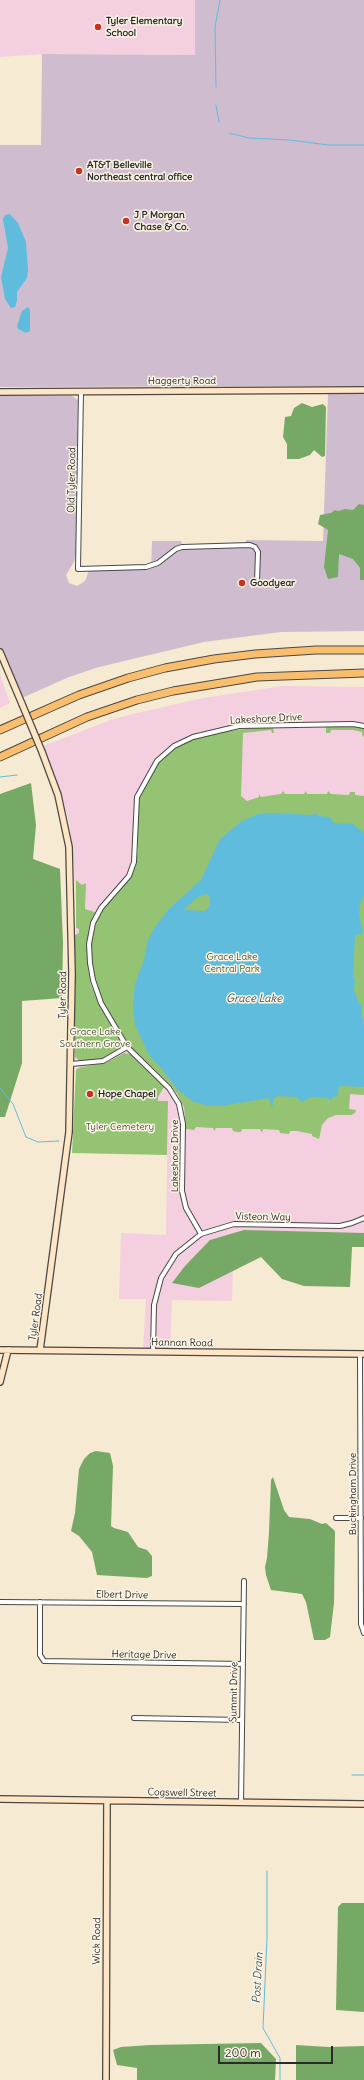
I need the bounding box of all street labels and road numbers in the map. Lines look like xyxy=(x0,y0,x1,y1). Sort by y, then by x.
street label: Haggerty Road xyxy=(148,375,216,387)
street label: Old Tyler Road xyxy=(65,447,79,513)
street label: Lakeshore Drive xyxy=(229,711,303,727)
street label: Tyler Road xyxy=(57,971,69,1019)
street label: Lakeshore Drive xyxy=(169,1120,181,1192)
street label: Visteon Way xyxy=(235,1211,291,1223)
street label: Tyler Road xyxy=(27,1293,45,1341)
street label: Hannan Road xyxy=(151,1336,213,1350)
street label: Buckingham Drive xyxy=(347,1453,359,1535)
street label: Elbert Drive xyxy=(96,1589,148,1601)
street label: Heritage Drive xyxy=(111,1648,177,1662)
street label: Summit Drive xyxy=(227,1662,241,1722)
street label: Cogswell Street xyxy=(147,1786,217,1800)
street label: Wick Road xyxy=(91,1917,103,1965)

